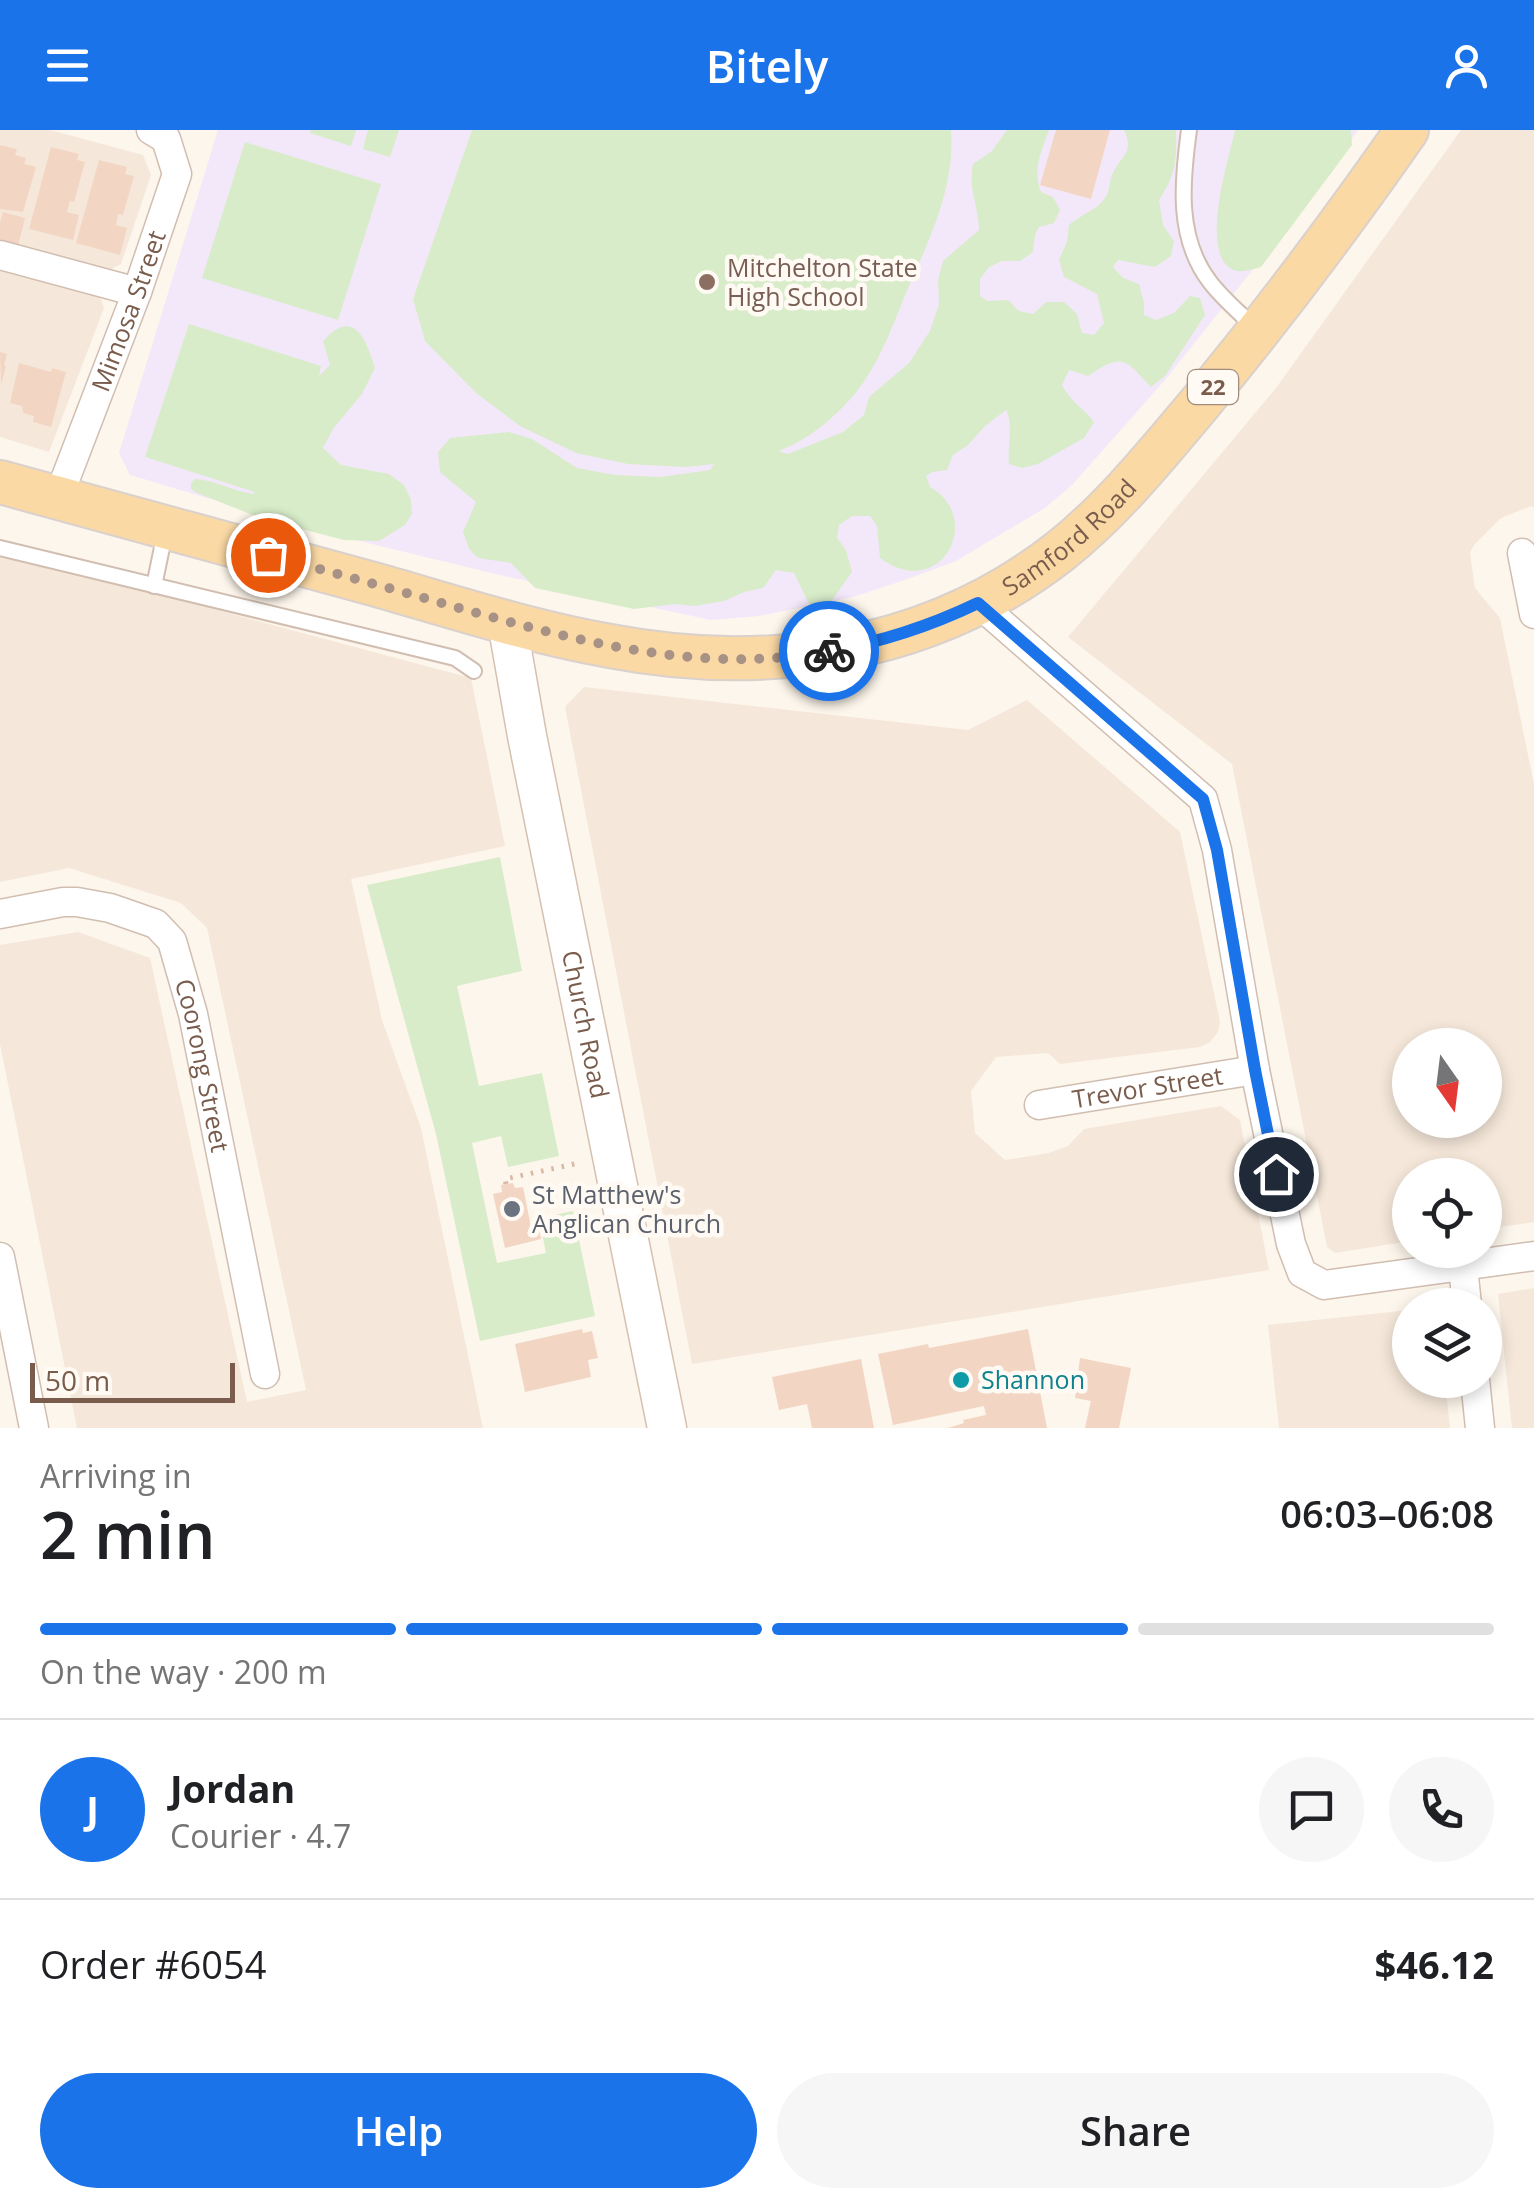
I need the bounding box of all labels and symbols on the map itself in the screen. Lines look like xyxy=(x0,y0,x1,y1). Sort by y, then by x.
street label: Mimosa Street xyxy=(83,226,173,396)
place label: Mitchelton State High School xyxy=(727,250,918,313)
marker: Mitchelton State High School xyxy=(696,271,718,293)
road number: 22 xyxy=(1188,370,1238,404)
street label: Samford Road xyxy=(995,471,1143,603)
pin xyxy=(226,513,311,598)
courier xyxy=(779,601,879,701)
street label: Church Road xyxy=(555,947,618,1101)
street label: Coorong Street xyxy=(168,975,238,1155)
north arrow xyxy=(1392,1028,1502,1138)
street label: Trevor Street xyxy=(1070,1057,1225,1115)
pin xyxy=(1234,1132,1319,1217)
place label: St Matthew's Anglican Church xyxy=(532,1177,721,1240)
marker: St Matthew's Anglican Church xyxy=(501,1198,523,1220)
scale bar xyxy=(30,1358,235,1402)
place label: Shannon xyxy=(981,1362,1085,1396)
marker: Shannon xyxy=(950,1369,972,1391)

